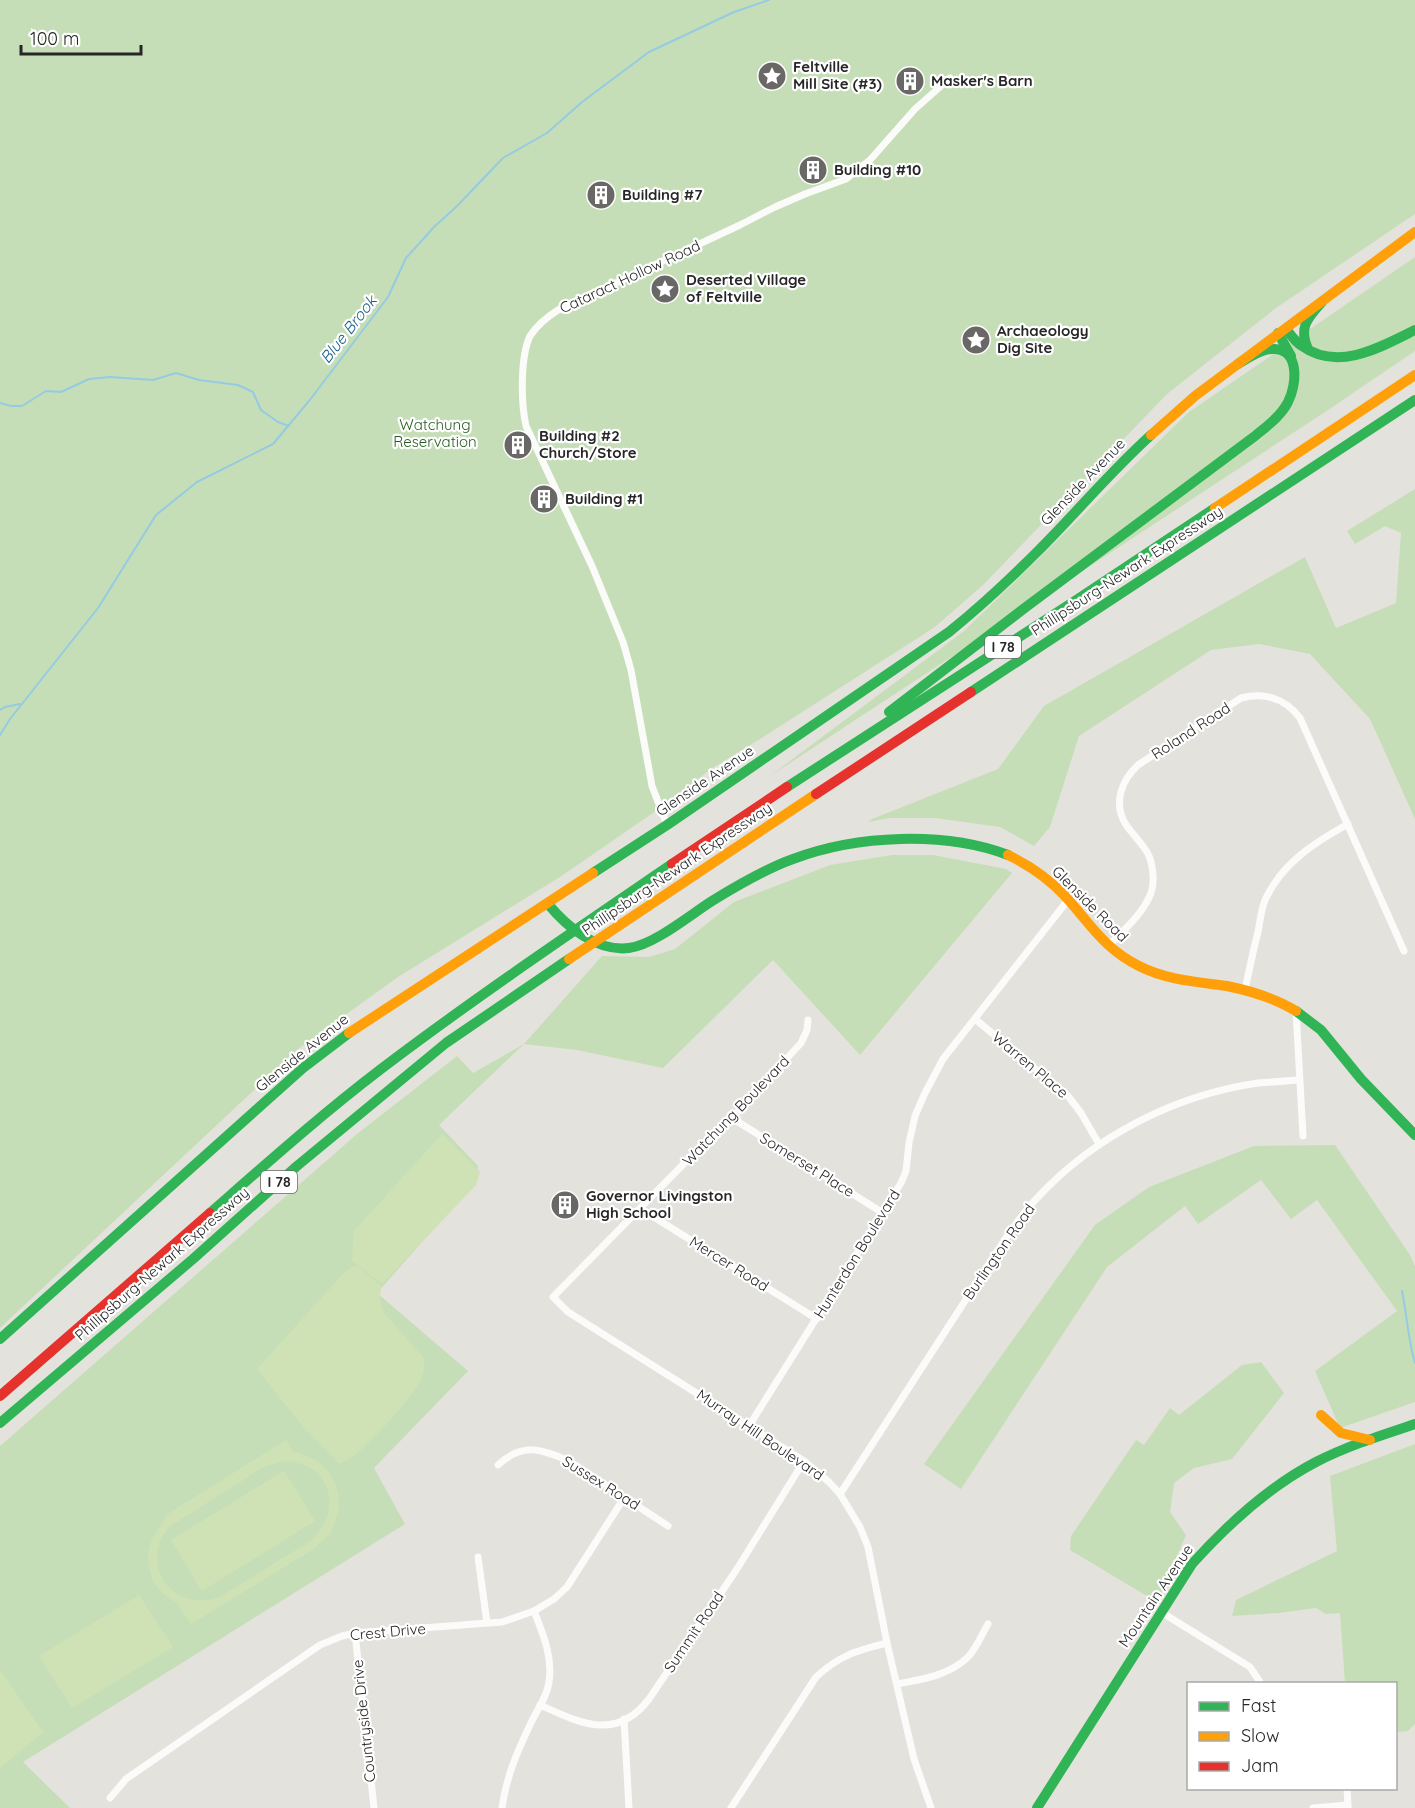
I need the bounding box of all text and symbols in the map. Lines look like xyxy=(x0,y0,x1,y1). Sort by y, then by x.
scale bar xyxy=(21,18,141,56)
text: 100 m xyxy=(30,27,79,50)
place label: Feltville Mill Site (#3) xyxy=(793,57,882,93)
place icon: Feltville Mill Site (#3) xyxy=(756,60,788,92)
building icon: Masker's Barn xyxy=(894,65,926,97)
place label: Masker's Barn xyxy=(931,71,1033,90)
building icon: Building #10 xyxy=(797,154,829,186)
place label: Building #10 xyxy=(834,160,921,179)
building icon: Building #7 xyxy=(585,179,617,211)
place label: Building #7 xyxy=(622,185,702,204)
street label: Cataract Hollow Road xyxy=(556,236,703,317)
place label: Deserted Village of Feltville xyxy=(686,270,806,306)
place icon: Deserted Village of Feltville xyxy=(649,273,681,305)
water label: Blue Brook xyxy=(315,290,382,367)
place label: Archaeology Dig Site xyxy=(997,321,1089,357)
place icon: Archaeology Dig Site xyxy=(960,324,992,356)
park label: Watchung Reservation xyxy=(393,415,477,451)
place label: Building #2 Church/Store xyxy=(539,426,637,462)
building icon: Building #2 Church/Store xyxy=(502,429,534,461)
street label: Glenside Avenue xyxy=(1036,434,1129,529)
building icon: Building #1 xyxy=(528,483,560,515)
place label: Building #1 xyxy=(565,489,643,508)
street label: Phillipsburg-Newark Expressway xyxy=(1027,501,1226,640)
road number: I 78 xyxy=(985,636,1021,658)
street label: Roland Road xyxy=(1148,698,1234,763)
street label: Glenside Avenue xyxy=(652,741,757,820)
street label: Phillipsburg-Newark Expressway xyxy=(578,798,775,939)
street label: Glenside Road xyxy=(1048,862,1132,946)
street label: Glenside Avenue xyxy=(251,1009,352,1096)
street label: Warren Place xyxy=(988,1027,1072,1102)
street label: Watchung Boulevard xyxy=(678,1052,793,1170)
street label: Somerset Place xyxy=(757,1128,858,1201)
road number: I 78 xyxy=(261,1171,297,1193)
street label: Phillipsburg-Newark Expressway xyxy=(71,1183,253,1345)
place label: Governor Livingston High School xyxy=(586,1186,732,1222)
street label: Hunterdon Boulevard xyxy=(809,1186,904,1322)
building icon: Governor Livingston High School xyxy=(549,1189,581,1221)
street label: Burlington Road xyxy=(958,1200,1039,1303)
street label: Mercer Road xyxy=(686,1232,772,1295)
street label: Murray Hill Boulevard xyxy=(693,1385,828,1484)
street label: Sussex Road xyxy=(559,1451,644,1514)
street label: Mountain Avenue xyxy=(1114,1541,1197,1651)
street label: Summit Road xyxy=(659,1587,728,1676)
street label: Crest Drive xyxy=(349,1619,427,1644)
street label: Countryside Drive xyxy=(348,1659,379,1783)
legend xyxy=(1187,1682,1397,1790)
text: Fast xyxy=(1241,1694,1276,1717)
text: Slow xyxy=(1241,1724,1279,1747)
text: Jam xyxy=(1241,1754,1279,1777)

